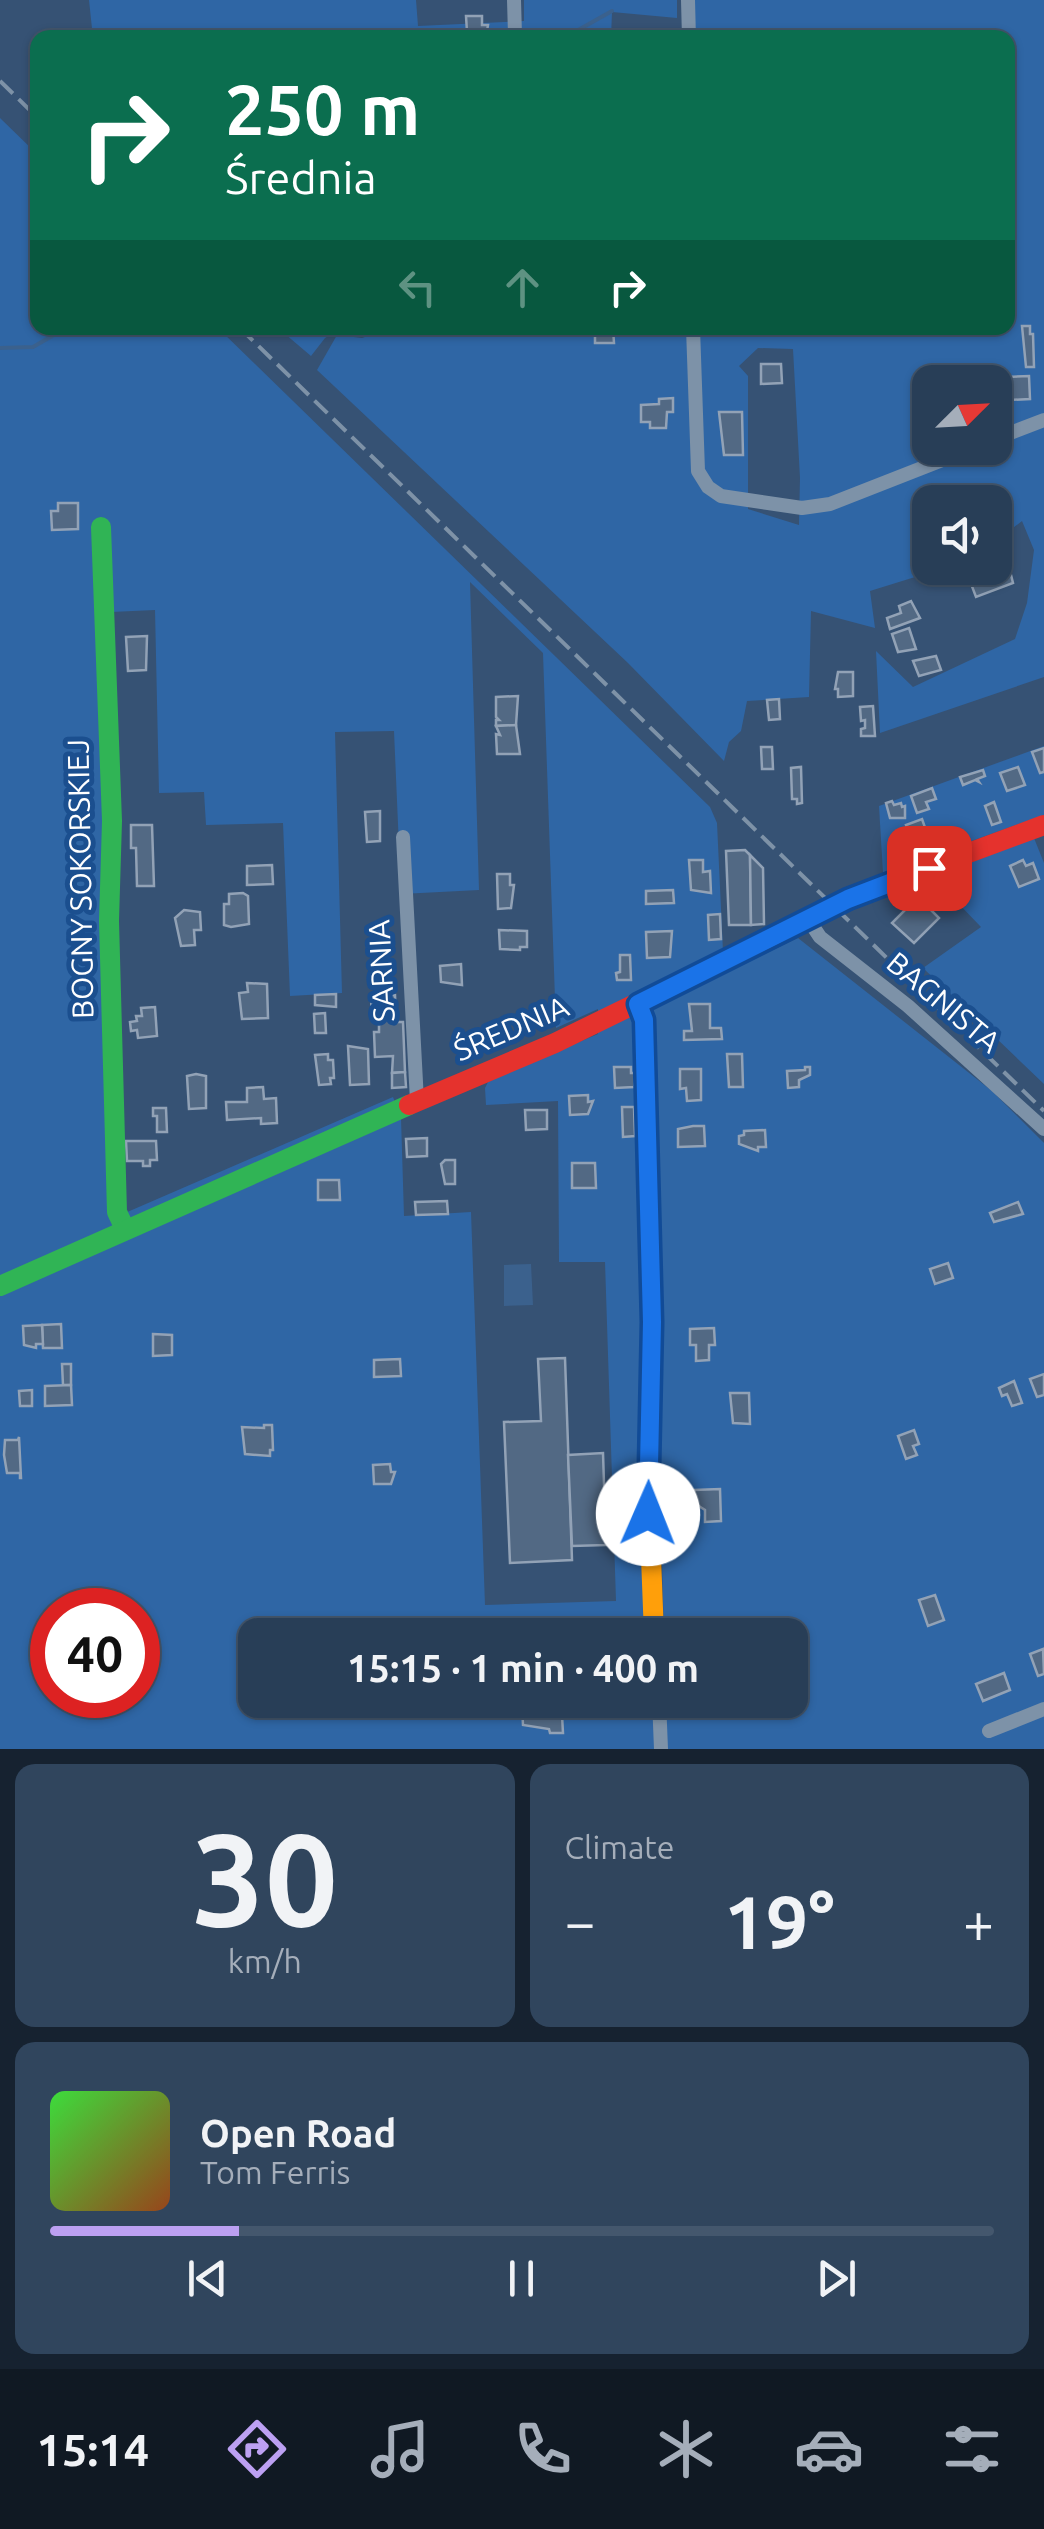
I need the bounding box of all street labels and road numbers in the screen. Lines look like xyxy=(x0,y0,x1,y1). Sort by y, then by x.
street label: BOGNY SOKORSKIEJ xyxy=(61,739,99,1019)
street label: SARNIA xyxy=(361,918,401,1023)
street label: BAGNISTA xyxy=(880,945,1008,1060)
street label: ŚREDNIA xyxy=(449,989,574,1067)

